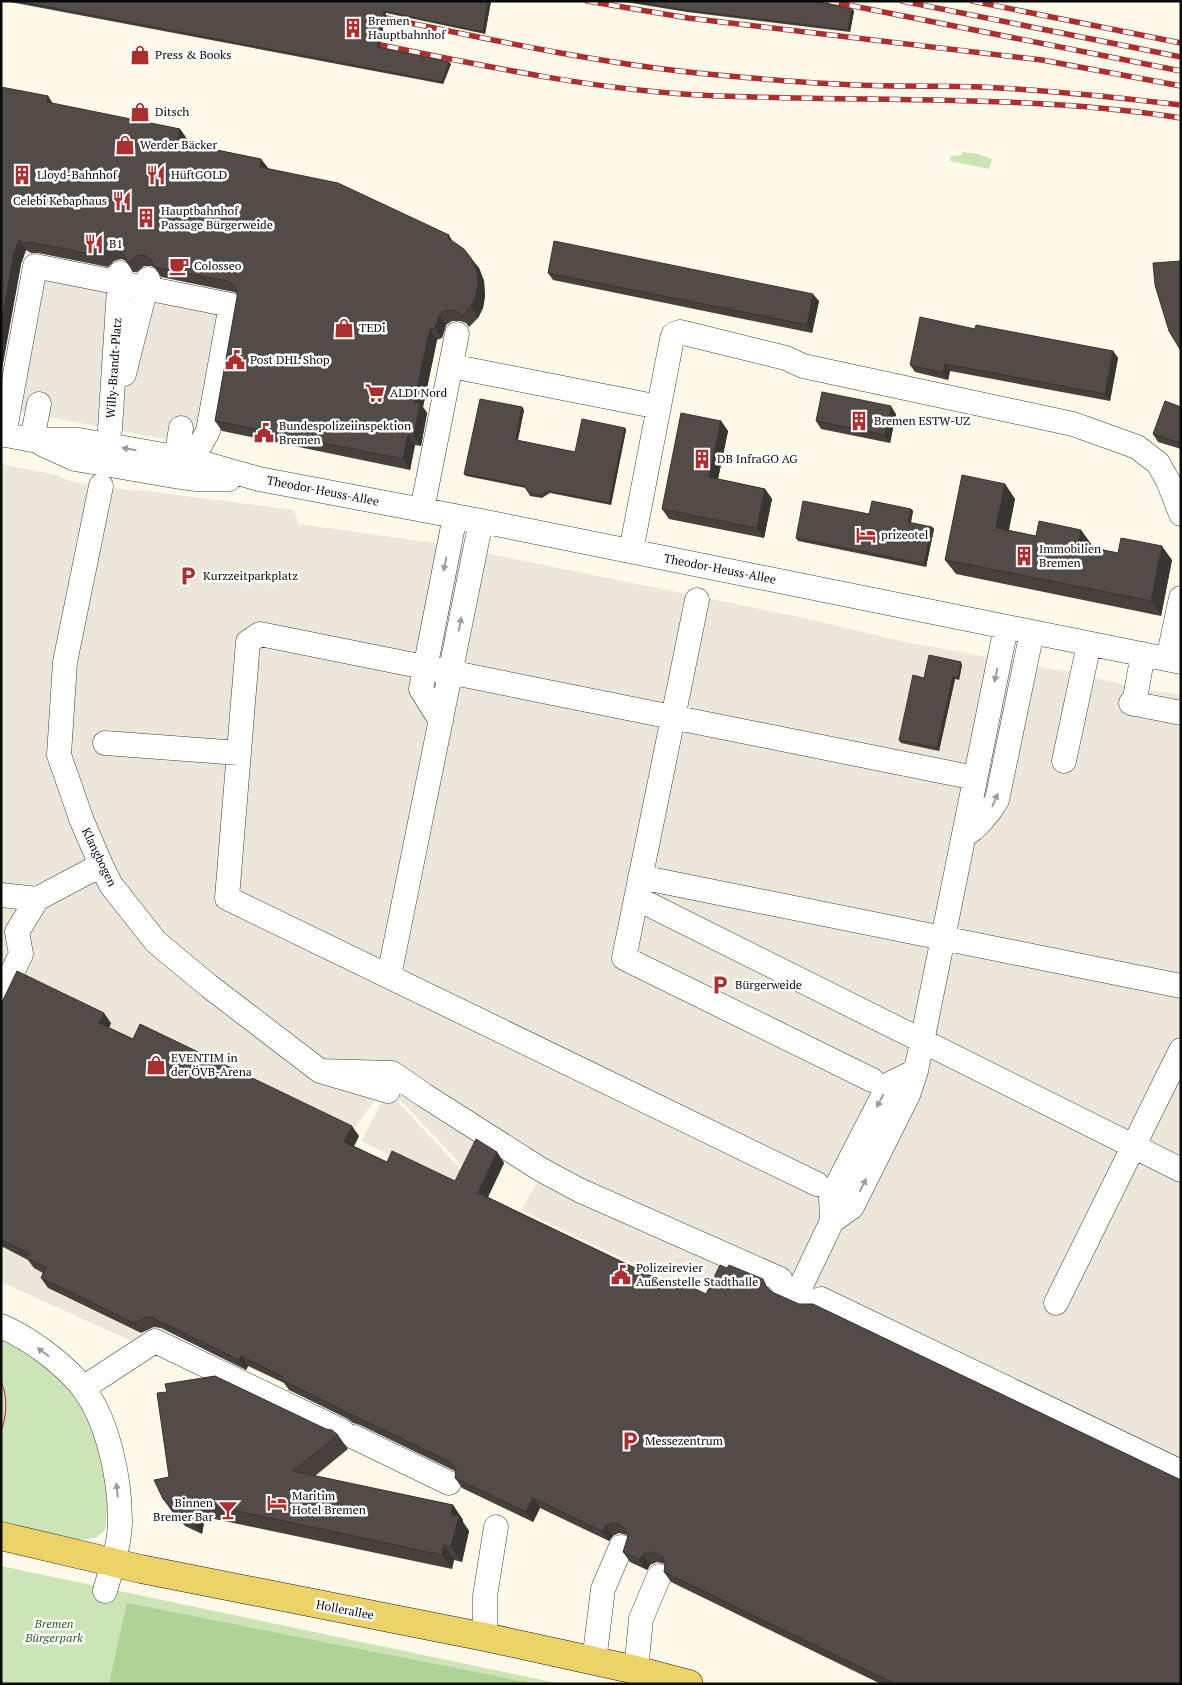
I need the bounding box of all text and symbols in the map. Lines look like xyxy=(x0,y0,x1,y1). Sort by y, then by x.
place label: Bremen Hauptbahnhof xyxy=(368,13,446,42)
building icon: Bremen Hauptbahnhof xyxy=(342,17,364,39)
shop icon: Press & Books xyxy=(129,44,151,66)
place label: Press & Books xyxy=(155,47,231,62)
shop icon: Ditsch xyxy=(129,101,151,123)
place label: Ditsch xyxy=(155,104,189,119)
shop icon: Werder Bäcker xyxy=(114,134,136,156)
place label: Werder Bäcker xyxy=(140,137,217,152)
building icon: Lloyd-Bahnhof xyxy=(11,164,33,186)
restaurant icon: HüftGOLD xyxy=(145,164,167,186)
place label: Lloyd-Bahnhof xyxy=(37,167,118,182)
place label: HüftGOLD xyxy=(171,167,227,182)
restaurant icon: Celebi Kebaphaus xyxy=(111,190,133,212)
place label: Celebi Kebaphaus xyxy=(13,193,107,208)
place label: Hauptbahnhof Passage Bürgerweide xyxy=(161,203,273,232)
building icon: Hauptbahnhof Passage Bürgerweide xyxy=(135,207,157,229)
restaurant icon: B1 xyxy=(83,233,105,255)
place label: B1 xyxy=(109,236,123,251)
cafe icon: Colosseo xyxy=(168,255,190,277)
place label: Colosseo xyxy=(194,258,242,273)
street label: Willy-Brandt-Platz xyxy=(102,317,125,419)
shop icon: TEDi xyxy=(333,317,355,339)
place label: TEDi xyxy=(359,320,386,335)
public building icon: Post DHL Shop xyxy=(224,349,246,371)
place label: Post DHL Shop xyxy=(250,352,330,367)
supermarket icon: ALDI Nord xyxy=(364,382,386,404)
place label: ALDI Nord xyxy=(390,385,447,400)
building icon: Bremen ESTW-UZ xyxy=(848,410,870,432)
place label: Bremen ESTW-UZ xyxy=(874,413,970,428)
place label: Bundespolizeiinspektion Bremen xyxy=(279,418,411,447)
public building icon: Bundespolizeiinspektion Bremen xyxy=(253,422,275,444)
one-way arrow xyxy=(120,445,136,453)
building icon: DB InfraGO AG xyxy=(691,448,713,470)
place label: DB InfraGO AG xyxy=(717,451,798,466)
street label: Theodor-Heuss-Allee xyxy=(266,472,380,509)
hotel icon: prizeotel xyxy=(855,524,877,546)
place label: prizeotel xyxy=(881,527,929,542)
place label: Immobilien Bremen xyxy=(1039,541,1101,570)
building icon: Immobilien Bremen xyxy=(1013,545,1035,567)
street label: Theodor-Heuss-Allee xyxy=(663,550,777,587)
one-way arrow xyxy=(441,556,449,572)
parking icon: Kurzzeitparkplatz xyxy=(177,565,199,587)
place label: Kurzzeitparkplatz xyxy=(203,568,298,583)
one-way arrow xyxy=(457,616,465,632)
one-way arrow xyxy=(992,667,1000,683)
one-way arrow xyxy=(991,792,999,807)
street label: Klangbogen xyxy=(79,825,120,889)
parking icon: Bürgerweide xyxy=(709,974,731,996)
place label: Bürgerweide xyxy=(735,977,802,992)
place label: EVENTIM in der ÖVB-Arena xyxy=(171,1050,252,1079)
shop icon: EVENTIM in der ÖVB-Arena xyxy=(145,1054,167,1076)
one-way arrow xyxy=(876,1094,884,1108)
one-way arrow xyxy=(859,1178,867,1192)
place label: Polizeirevier Außenstelle Stadthalle xyxy=(636,1260,758,1289)
public building icon: Polizeirevier Außenstelle Stadthalle xyxy=(610,1264,632,1286)
one-way arrow xyxy=(37,1347,50,1357)
parking icon: Messezentrum xyxy=(619,1430,641,1452)
place label: Messezentrum xyxy=(645,1433,724,1448)
one-way arrow xyxy=(113,1482,121,1498)
place label: Maritim Hotel Bremen xyxy=(292,1488,366,1517)
hotel icon: Maritim Hotel Bremen xyxy=(266,1492,288,1514)
place label: Binnen Bremer Bar xyxy=(153,1495,213,1524)
bar icon: Binnen Bremer Bar xyxy=(217,1499,239,1521)
street label: Hollerallee xyxy=(315,1597,375,1622)
park label: Bremen Bürgerpark xyxy=(24,1616,83,1645)

